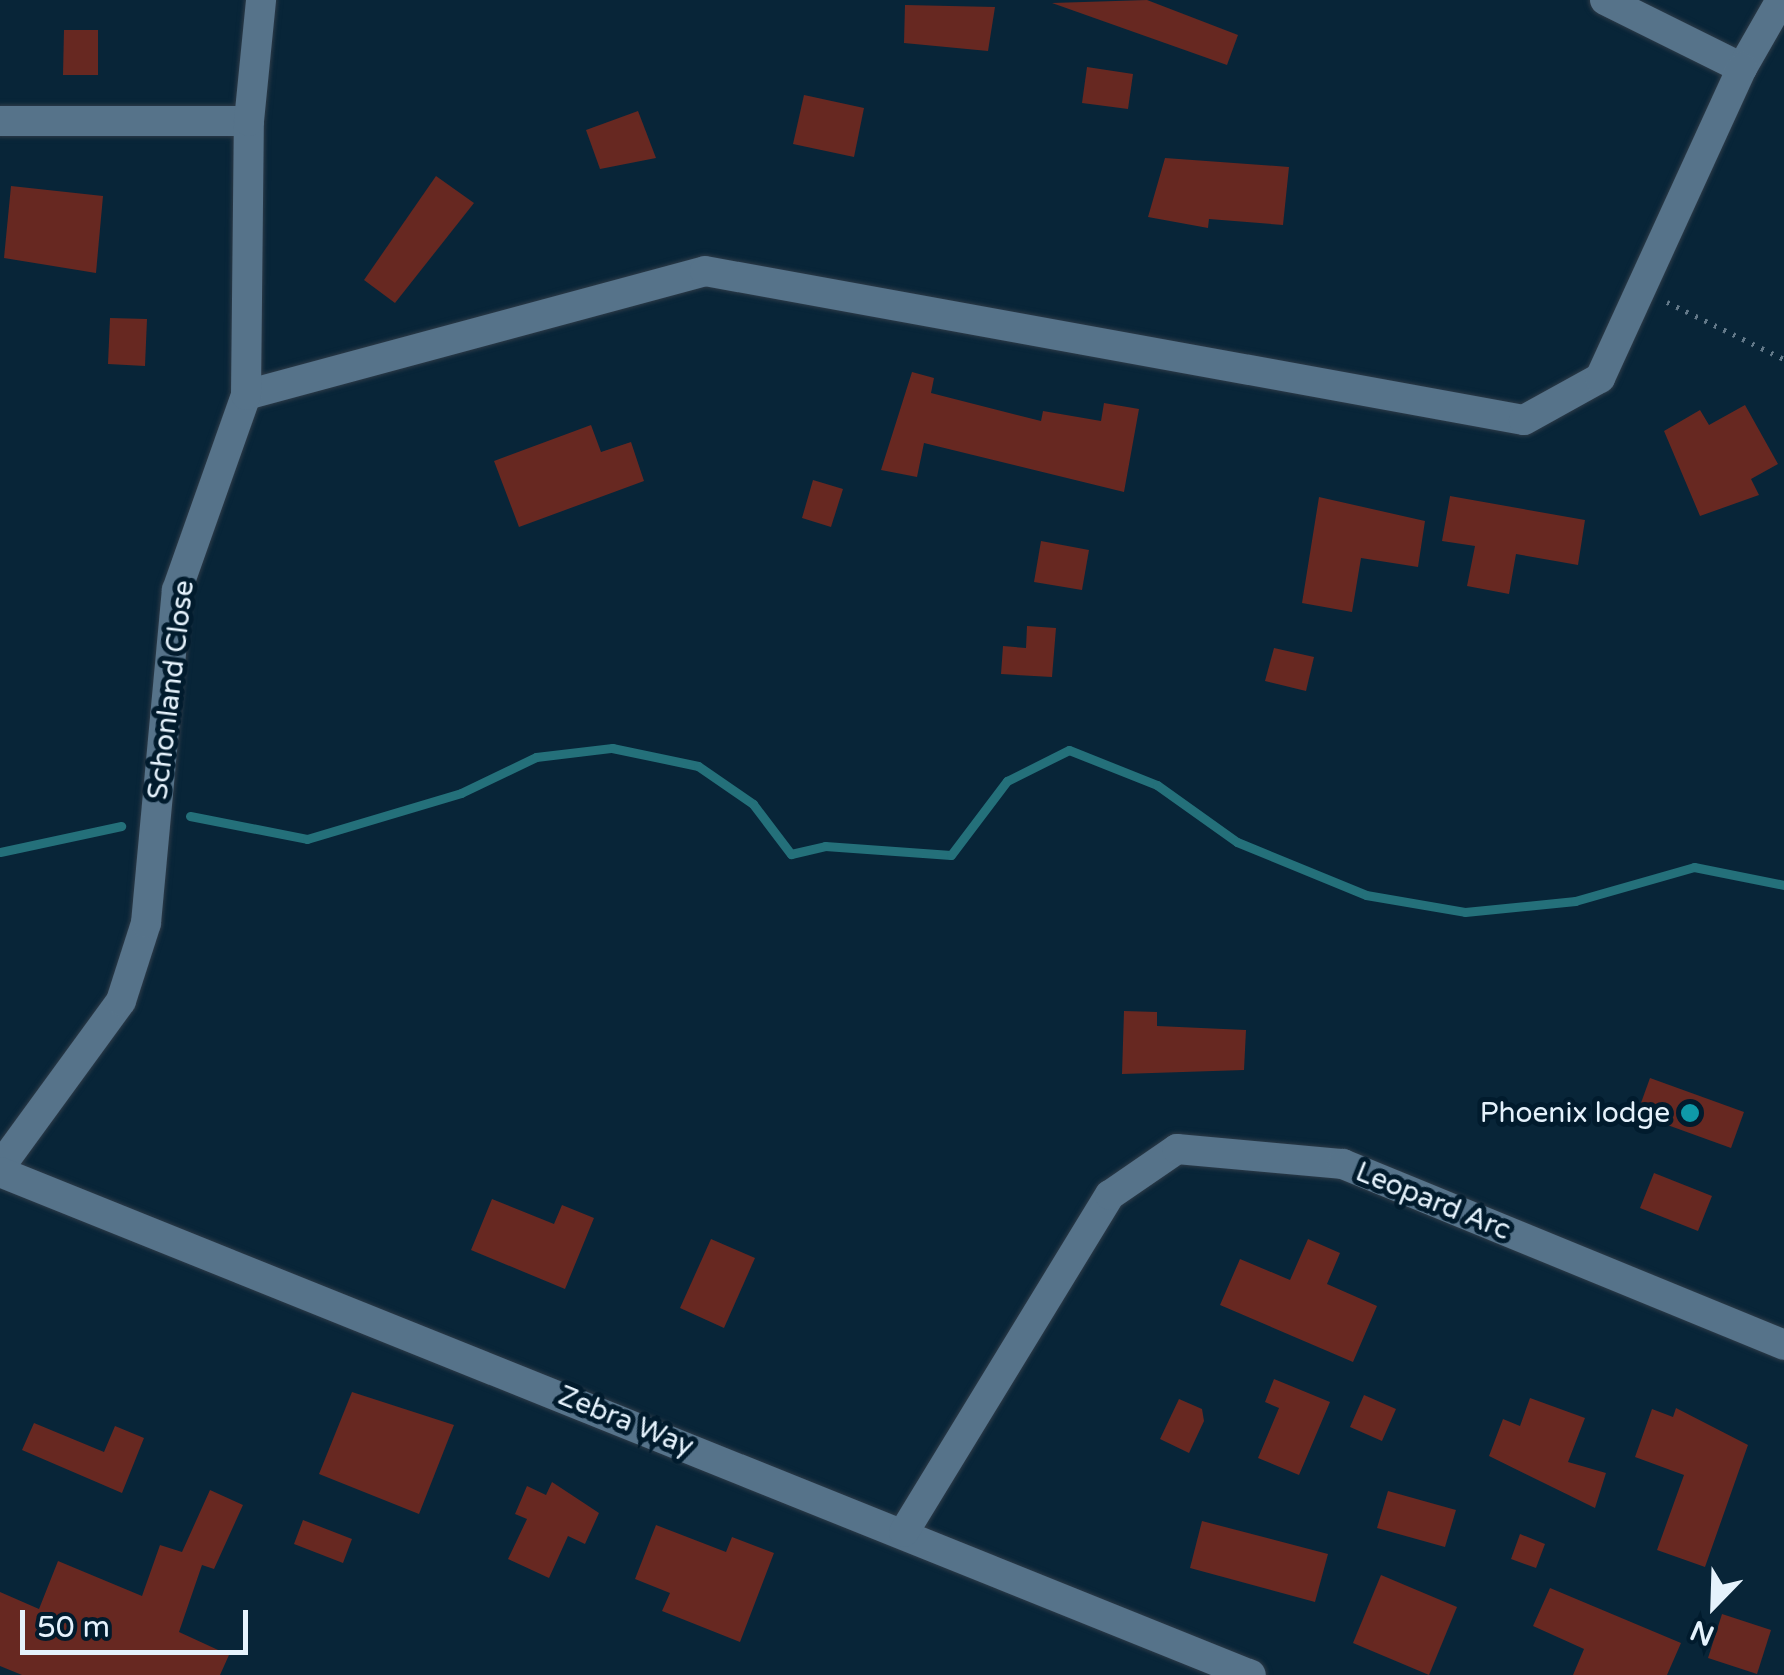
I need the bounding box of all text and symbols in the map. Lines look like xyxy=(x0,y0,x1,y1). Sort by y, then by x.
street label: Schonland Close xyxy=(141,578,201,802)
place label: Phoenix lodge xyxy=(1480,1096,1670,1130)
marker: Phoenix lodge xyxy=(1679,1102,1701,1124)
street label: Leopard Arc xyxy=(1351,1155,1515,1247)
street label: Zebra Way xyxy=(553,1379,699,1463)
north arrow xyxy=(1664,1555,1764,1655)
scale bar xyxy=(25,1590,252,1652)
text: 50 m xyxy=(37,1609,110,1646)
text: N xyxy=(1685,1613,1719,1653)

